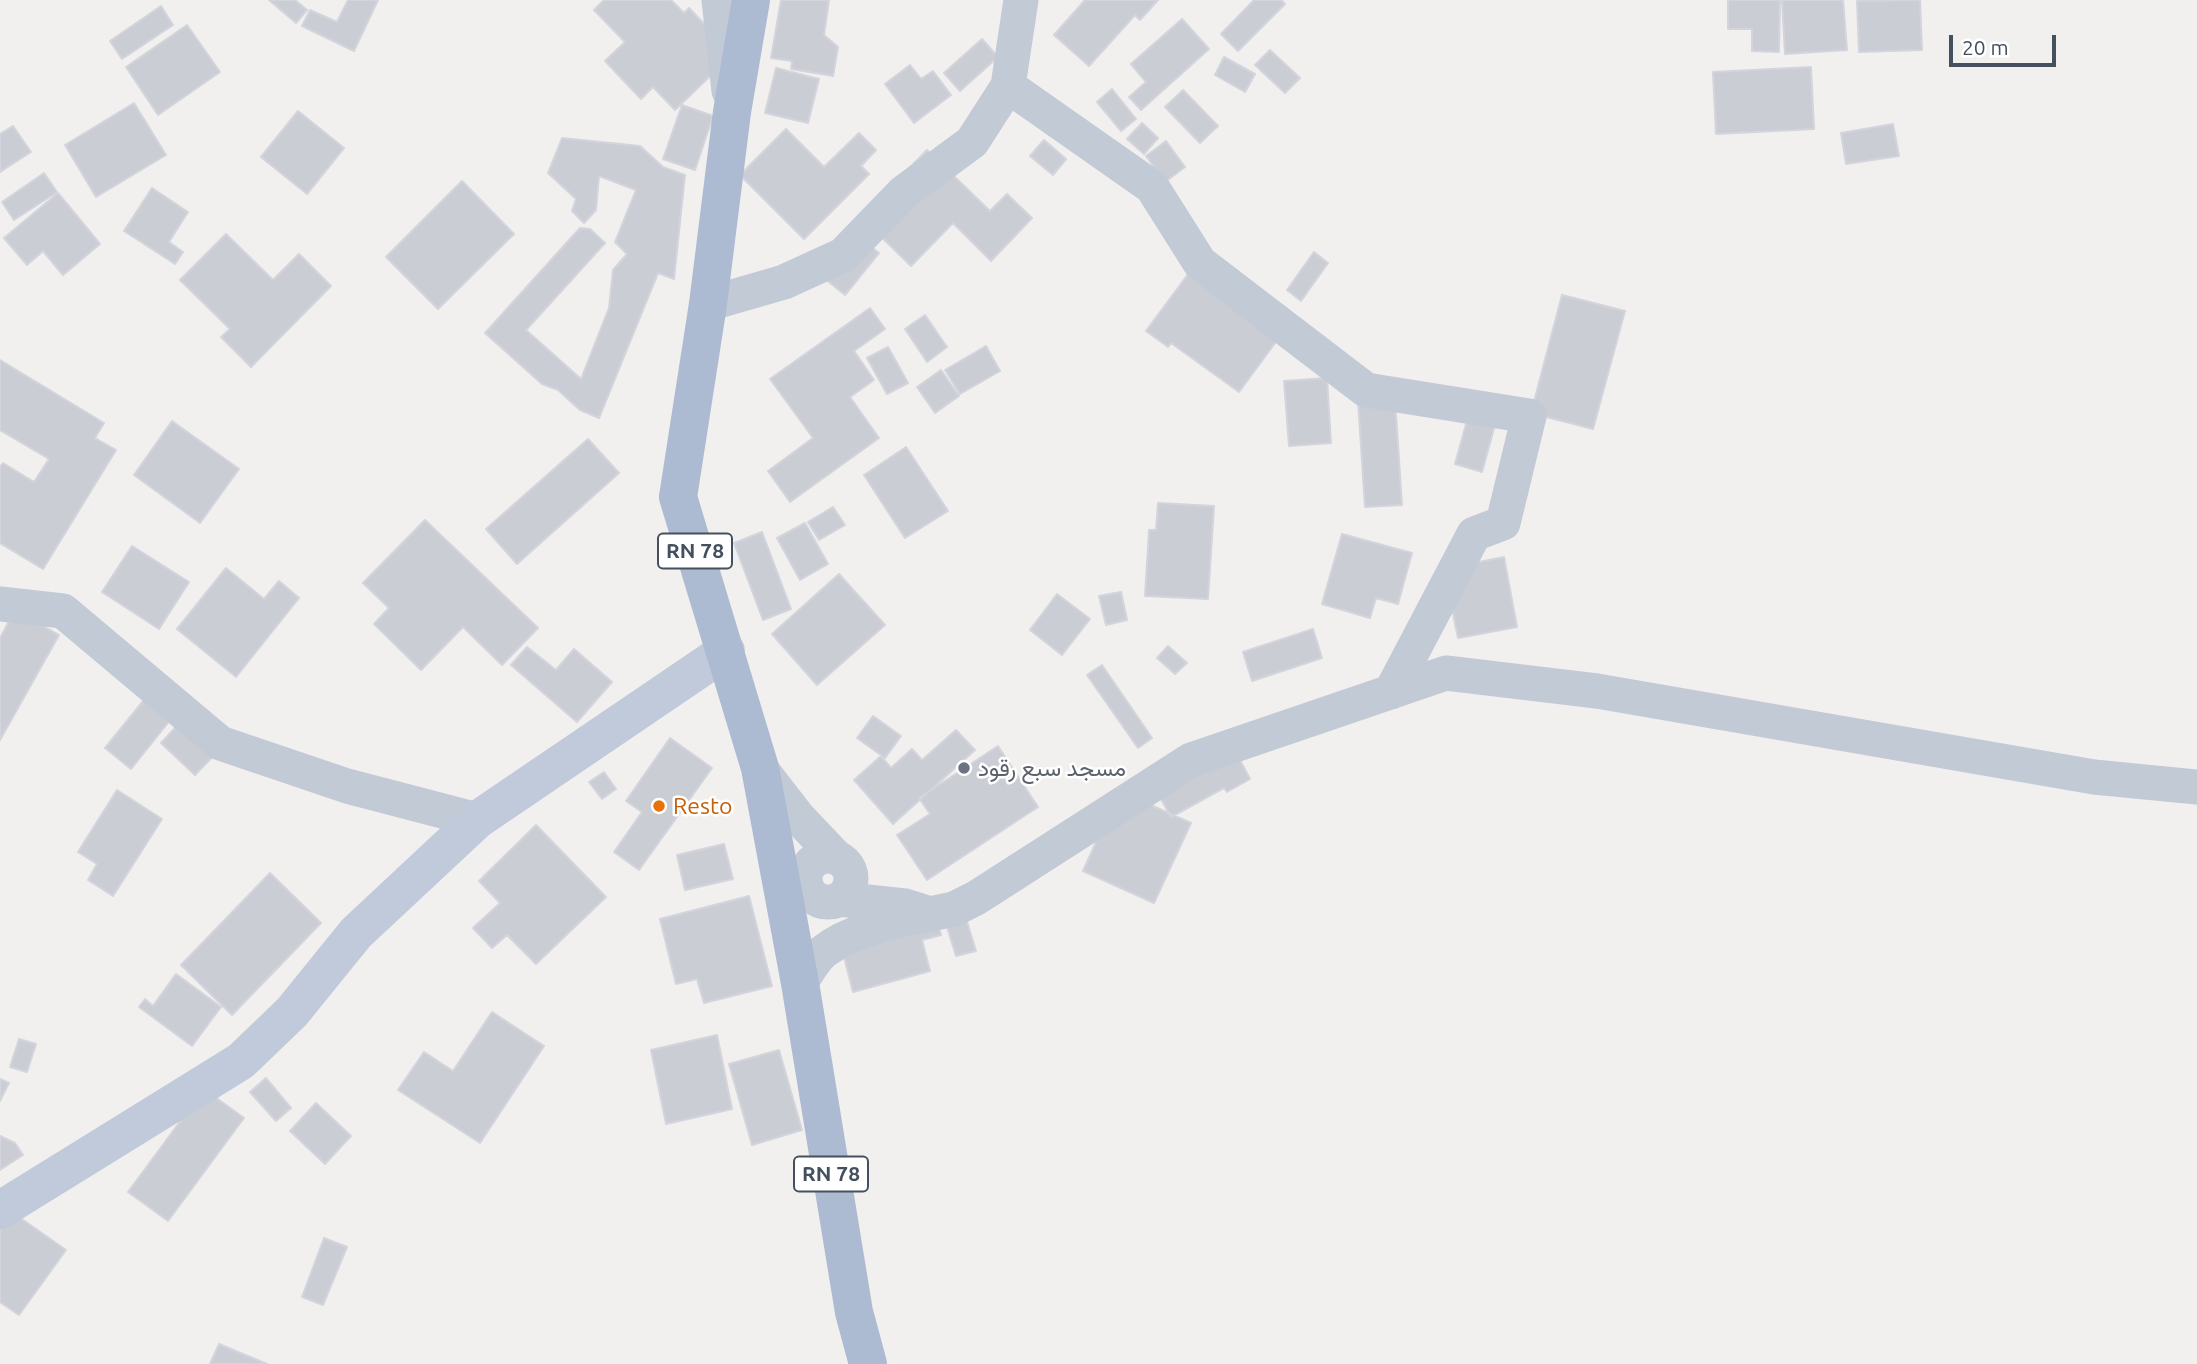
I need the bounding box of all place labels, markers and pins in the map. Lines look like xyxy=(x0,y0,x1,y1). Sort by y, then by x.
place label: مسجد سبع رقود xyxy=(978,754,1126,782)
marker: مسجد سبع رقود xyxy=(956,760,972,776)
place label: Resto xyxy=(673,792,732,820)
marker: Resto xyxy=(651,798,667,814)

